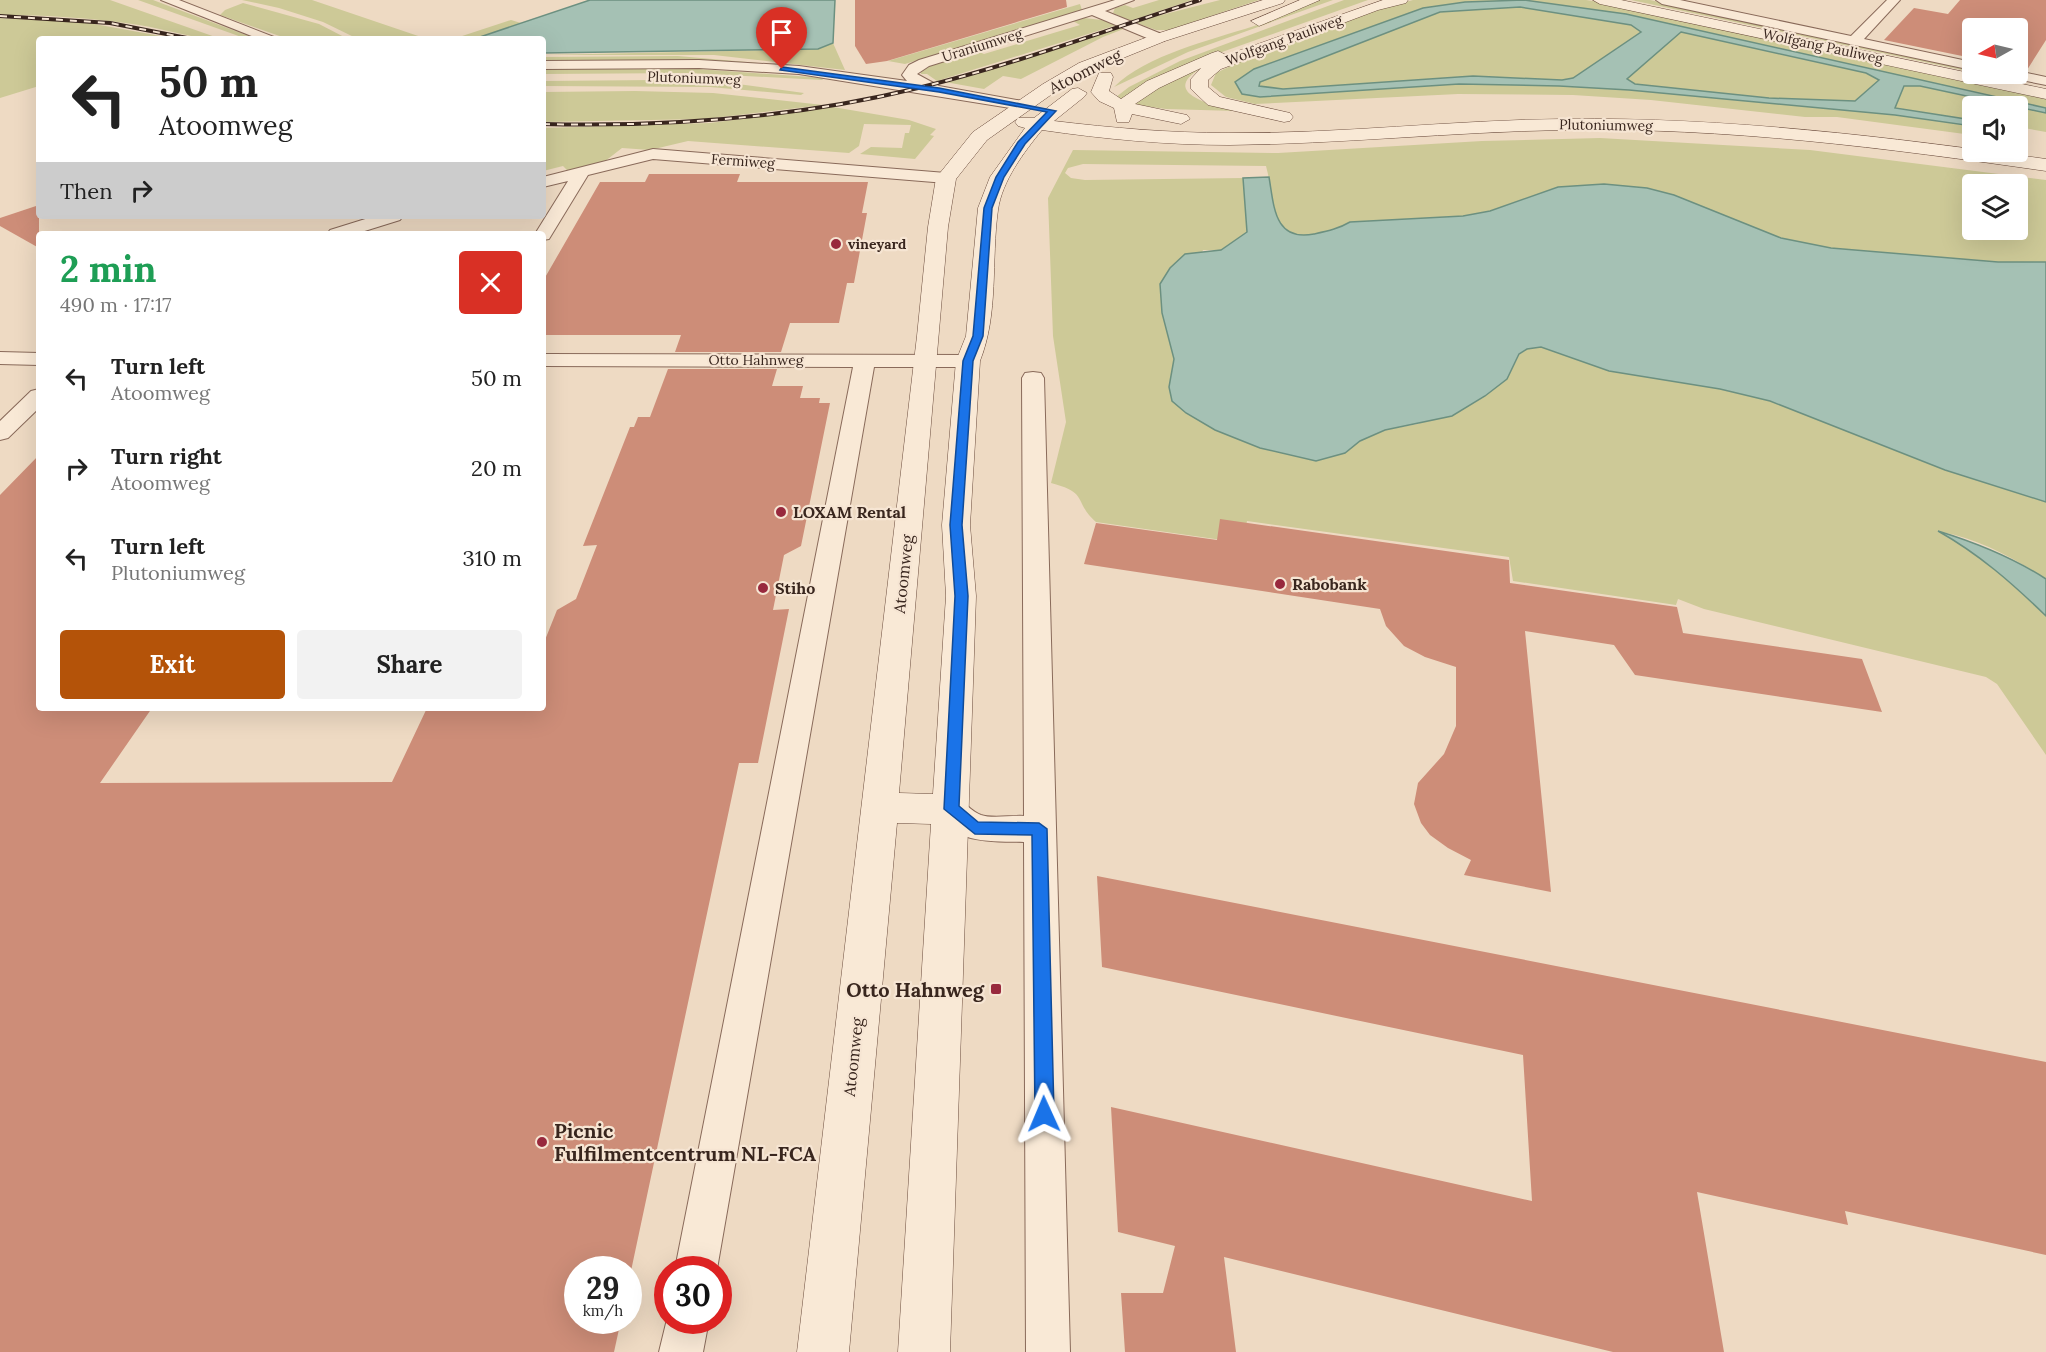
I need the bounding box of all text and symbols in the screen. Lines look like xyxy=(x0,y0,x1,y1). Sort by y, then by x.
pin xyxy=(756,7,807,69)
street label: Wolfgang Pauliweg xyxy=(1223,10,1345,69)
icon: arrive xyxy=(765,16,798,49)
north arrow xyxy=(1962,18,2028,84)
map controls xyxy=(1962,18,2028,240)
street label: Uraniumweg xyxy=(940,24,1025,66)
street label: Wolfgang Pauliweg xyxy=(1761,24,1885,68)
street label: Atoomweg xyxy=(1044,44,1126,98)
text: 50 m xyxy=(159,55,258,109)
icon: left xyxy=(60,60,138,138)
street label: Plutoniumweg xyxy=(647,67,741,89)
button: sound xyxy=(1962,96,2028,162)
text: Atoomweg xyxy=(159,108,293,142)
street label: Plutoniumweg xyxy=(1559,115,1653,135)
street label: Fermiweg xyxy=(711,150,776,172)
icon: right xyxy=(125,174,158,207)
button: layers xyxy=(1962,174,2028,240)
text: Then xyxy=(60,177,113,205)
place label: vineyard xyxy=(848,235,906,253)
marker: vineyard xyxy=(829,237,843,251)
text: 2 min xyxy=(60,246,157,292)
button: close xyxy=(459,251,522,314)
text: 490 m · 17:17 xyxy=(60,292,171,317)
street label: Otto Hahnweg xyxy=(708,351,804,369)
text: Turn left xyxy=(111,352,205,380)
icon: left xyxy=(60,362,93,395)
text: 50 m xyxy=(471,364,522,392)
text: Atoomweg xyxy=(111,380,210,405)
text: Turn right xyxy=(111,442,222,470)
icon: right xyxy=(60,452,93,485)
text: 20 m xyxy=(471,454,522,482)
text: Atoomweg xyxy=(111,470,210,495)
place label: LOXAM Rental xyxy=(793,502,906,522)
marker: LOXAM Rental xyxy=(774,505,788,519)
text: Turn left xyxy=(111,532,205,560)
street label: Atoomweg xyxy=(889,532,917,615)
icon: left xyxy=(60,542,93,575)
text: 310 m xyxy=(463,544,522,572)
text: Plutoniumweg xyxy=(111,560,245,585)
place label: Rabobank xyxy=(1292,574,1367,594)
marker: Rabobank xyxy=(1273,577,1287,591)
place label: Stiho xyxy=(775,578,815,598)
marker: Stiho xyxy=(756,581,770,595)
button: Exit xyxy=(60,630,285,699)
button: Share xyxy=(297,630,522,699)
place label: Otto Hahnweg xyxy=(846,977,985,1002)
marker: Otto Hahnweg xyxy=(989,982,1003,996)
street label: Atoomweg xyxy=(839,1015,867,1098)
position arrow xyxy=(1012,1082,1076,1146)
place label: Picnic Fulfilmentcentrum NL-FCA xyxy=(554,1118,817,1166)
marker: Picnic Fulfilmentcentrum NL-FCA xyxy=(535,1135,549,1149)
speed limit sign: 30 xyxy=(654,1256,732,1334)
text: 29 xyxy=(586,1269,620,1307)
text: km/h xyxy=(583,1301,623,1320)

